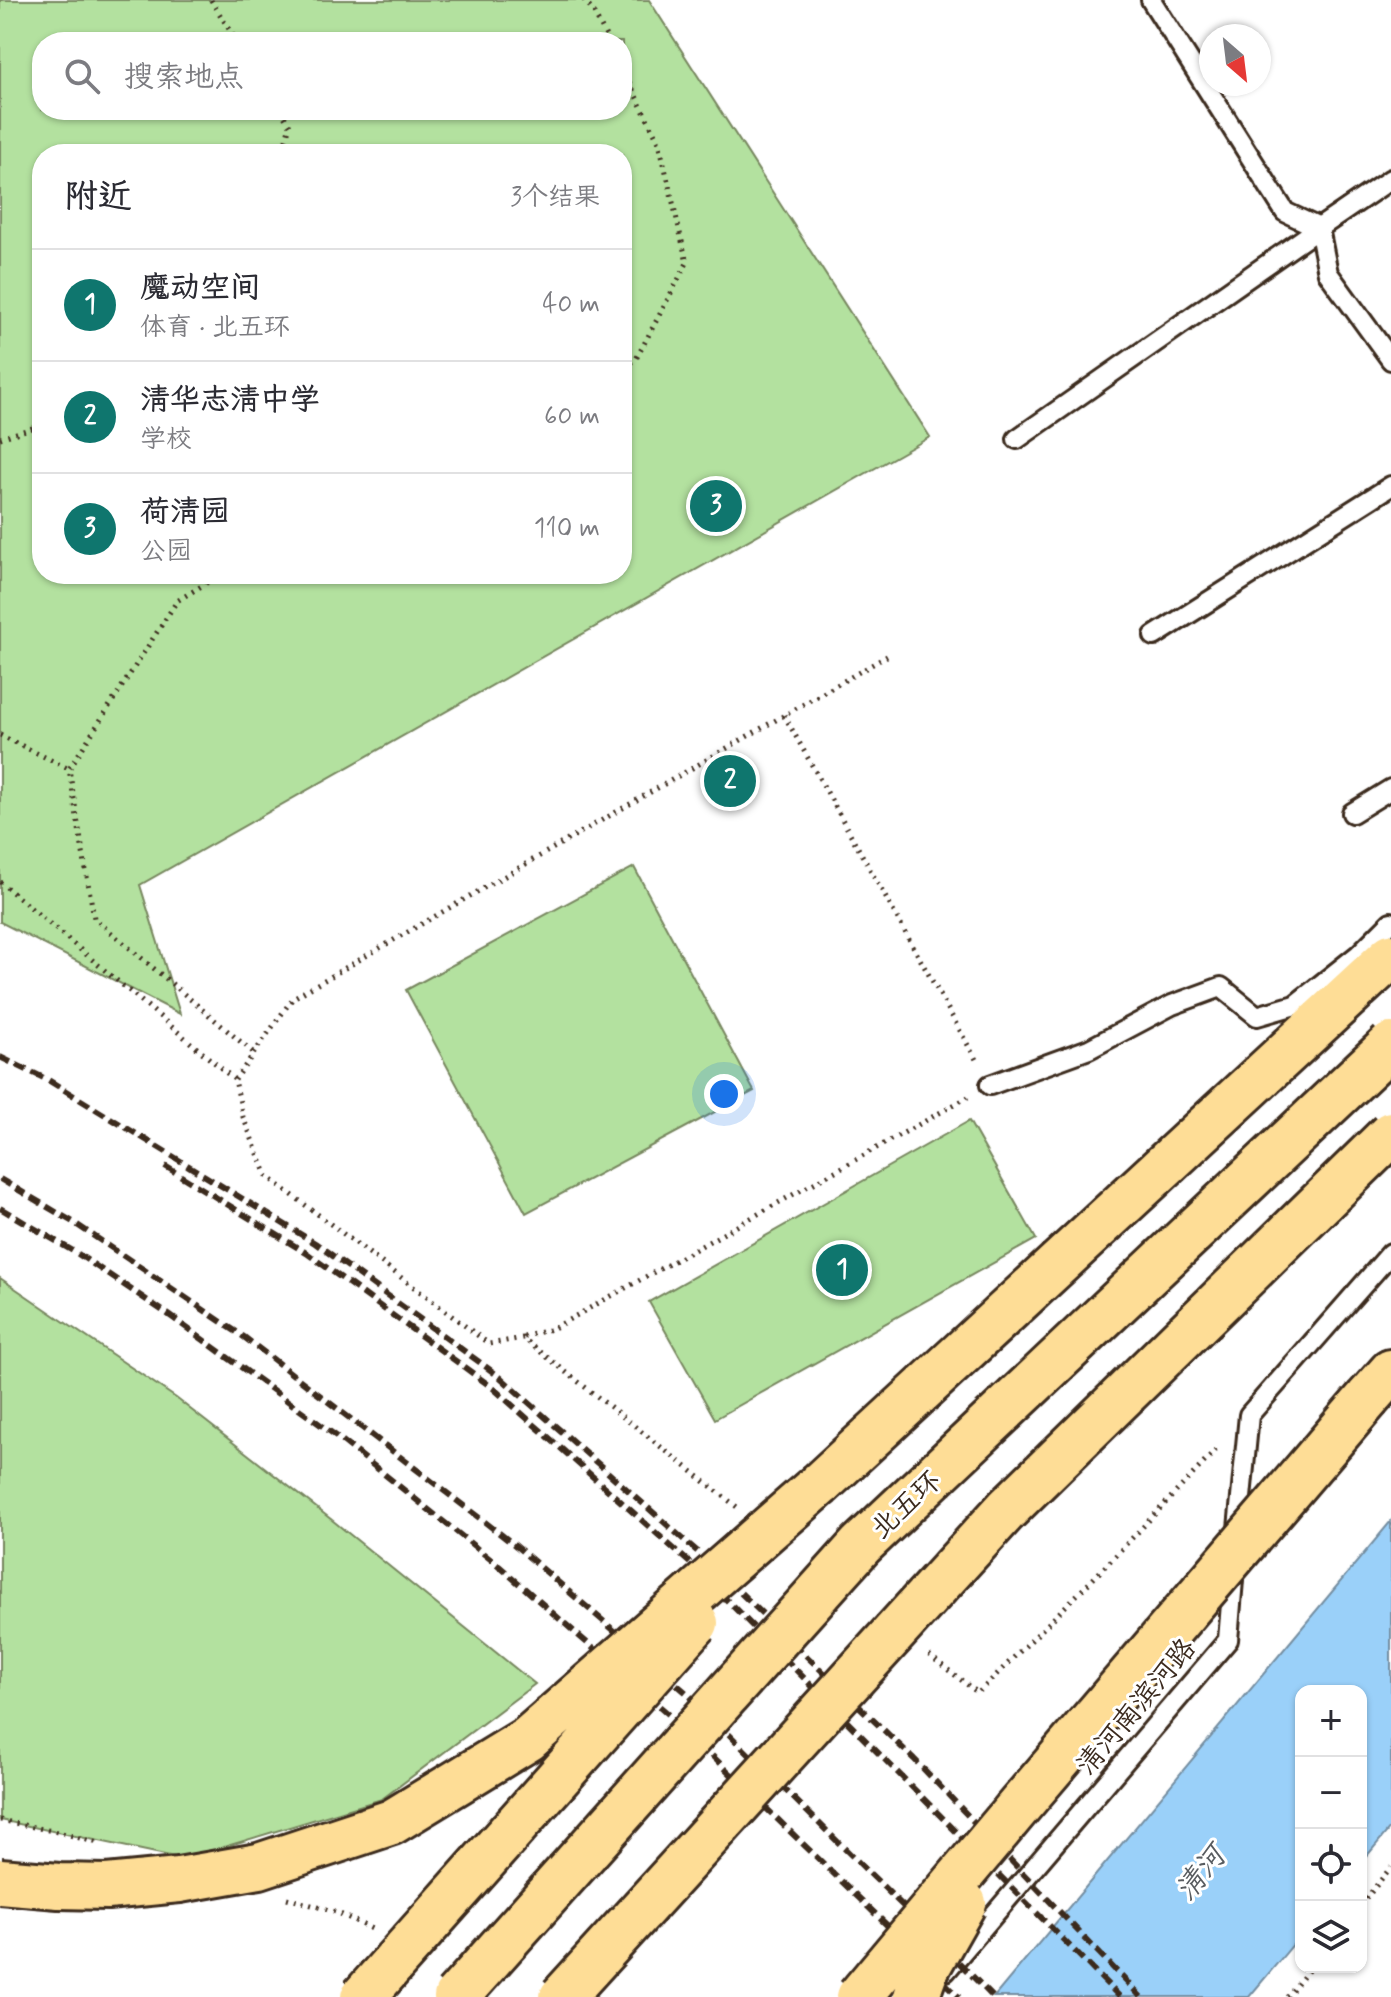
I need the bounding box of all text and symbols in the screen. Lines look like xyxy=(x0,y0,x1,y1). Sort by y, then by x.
north arrow xyxy=(1199,24,1271,96)
search box xyxy=(32,32,632,120)
icon: search xyxy=(60,54,104,98)
text: 搜索地点 xyxy=(124,58,244,97)
text: 附近 xyxy=(64,175,132,220)
text: 3个结果 xyxy=(510,181,600,215)
text: 魔动空间 xyxy=(140,269,260,308)
text: 1 xyxy=(84,288,96,322)
text: 40 m xyxy=(542,288,600,322)
text: 体育 · 北五环 xyxy=(140,311,290,345)
text: 清华志清中学 xyxy=(140,381,320,420)
text: 2 xyxy=(84,400,96,434)
text: 60 m xyxy=(544,400,600,434)
text: 学校 xyxy=(140,423,192,457)
pin: 3 xyxy=(690,476,742,536)
text: 荷清园 xyxy=(140,493,230,532)
text: 3 xyxy=(84,512,96,546)
text: 110 m xyxy=(534,512,600,546)
text: 公园 xyxy=(140,535,192,569)
pin: 2 xyxy=(704,751,756,811)
your location xyxy=(704,1074,744,1114)
pin: 1 xyxy=(816,1240,868,1300)
street label: 北五环 xyxy=(863,1464,950,1548)
street label: 清河南滨河路 xyxy=(1069,1631,1205,1784)
map controls xyxy=(1295,1685,1367,1973)
button: + xyxy=(1295,1685,1367,1757)
button: − xyxy=(1295,1757,1367,1829)
button: locate xyxy=(1295,1829,1367,1901)
water label: 清河 xyxy=(1167,1834,1238,1910)
button: layers xyxy=(1295,1901,1367,1973)

